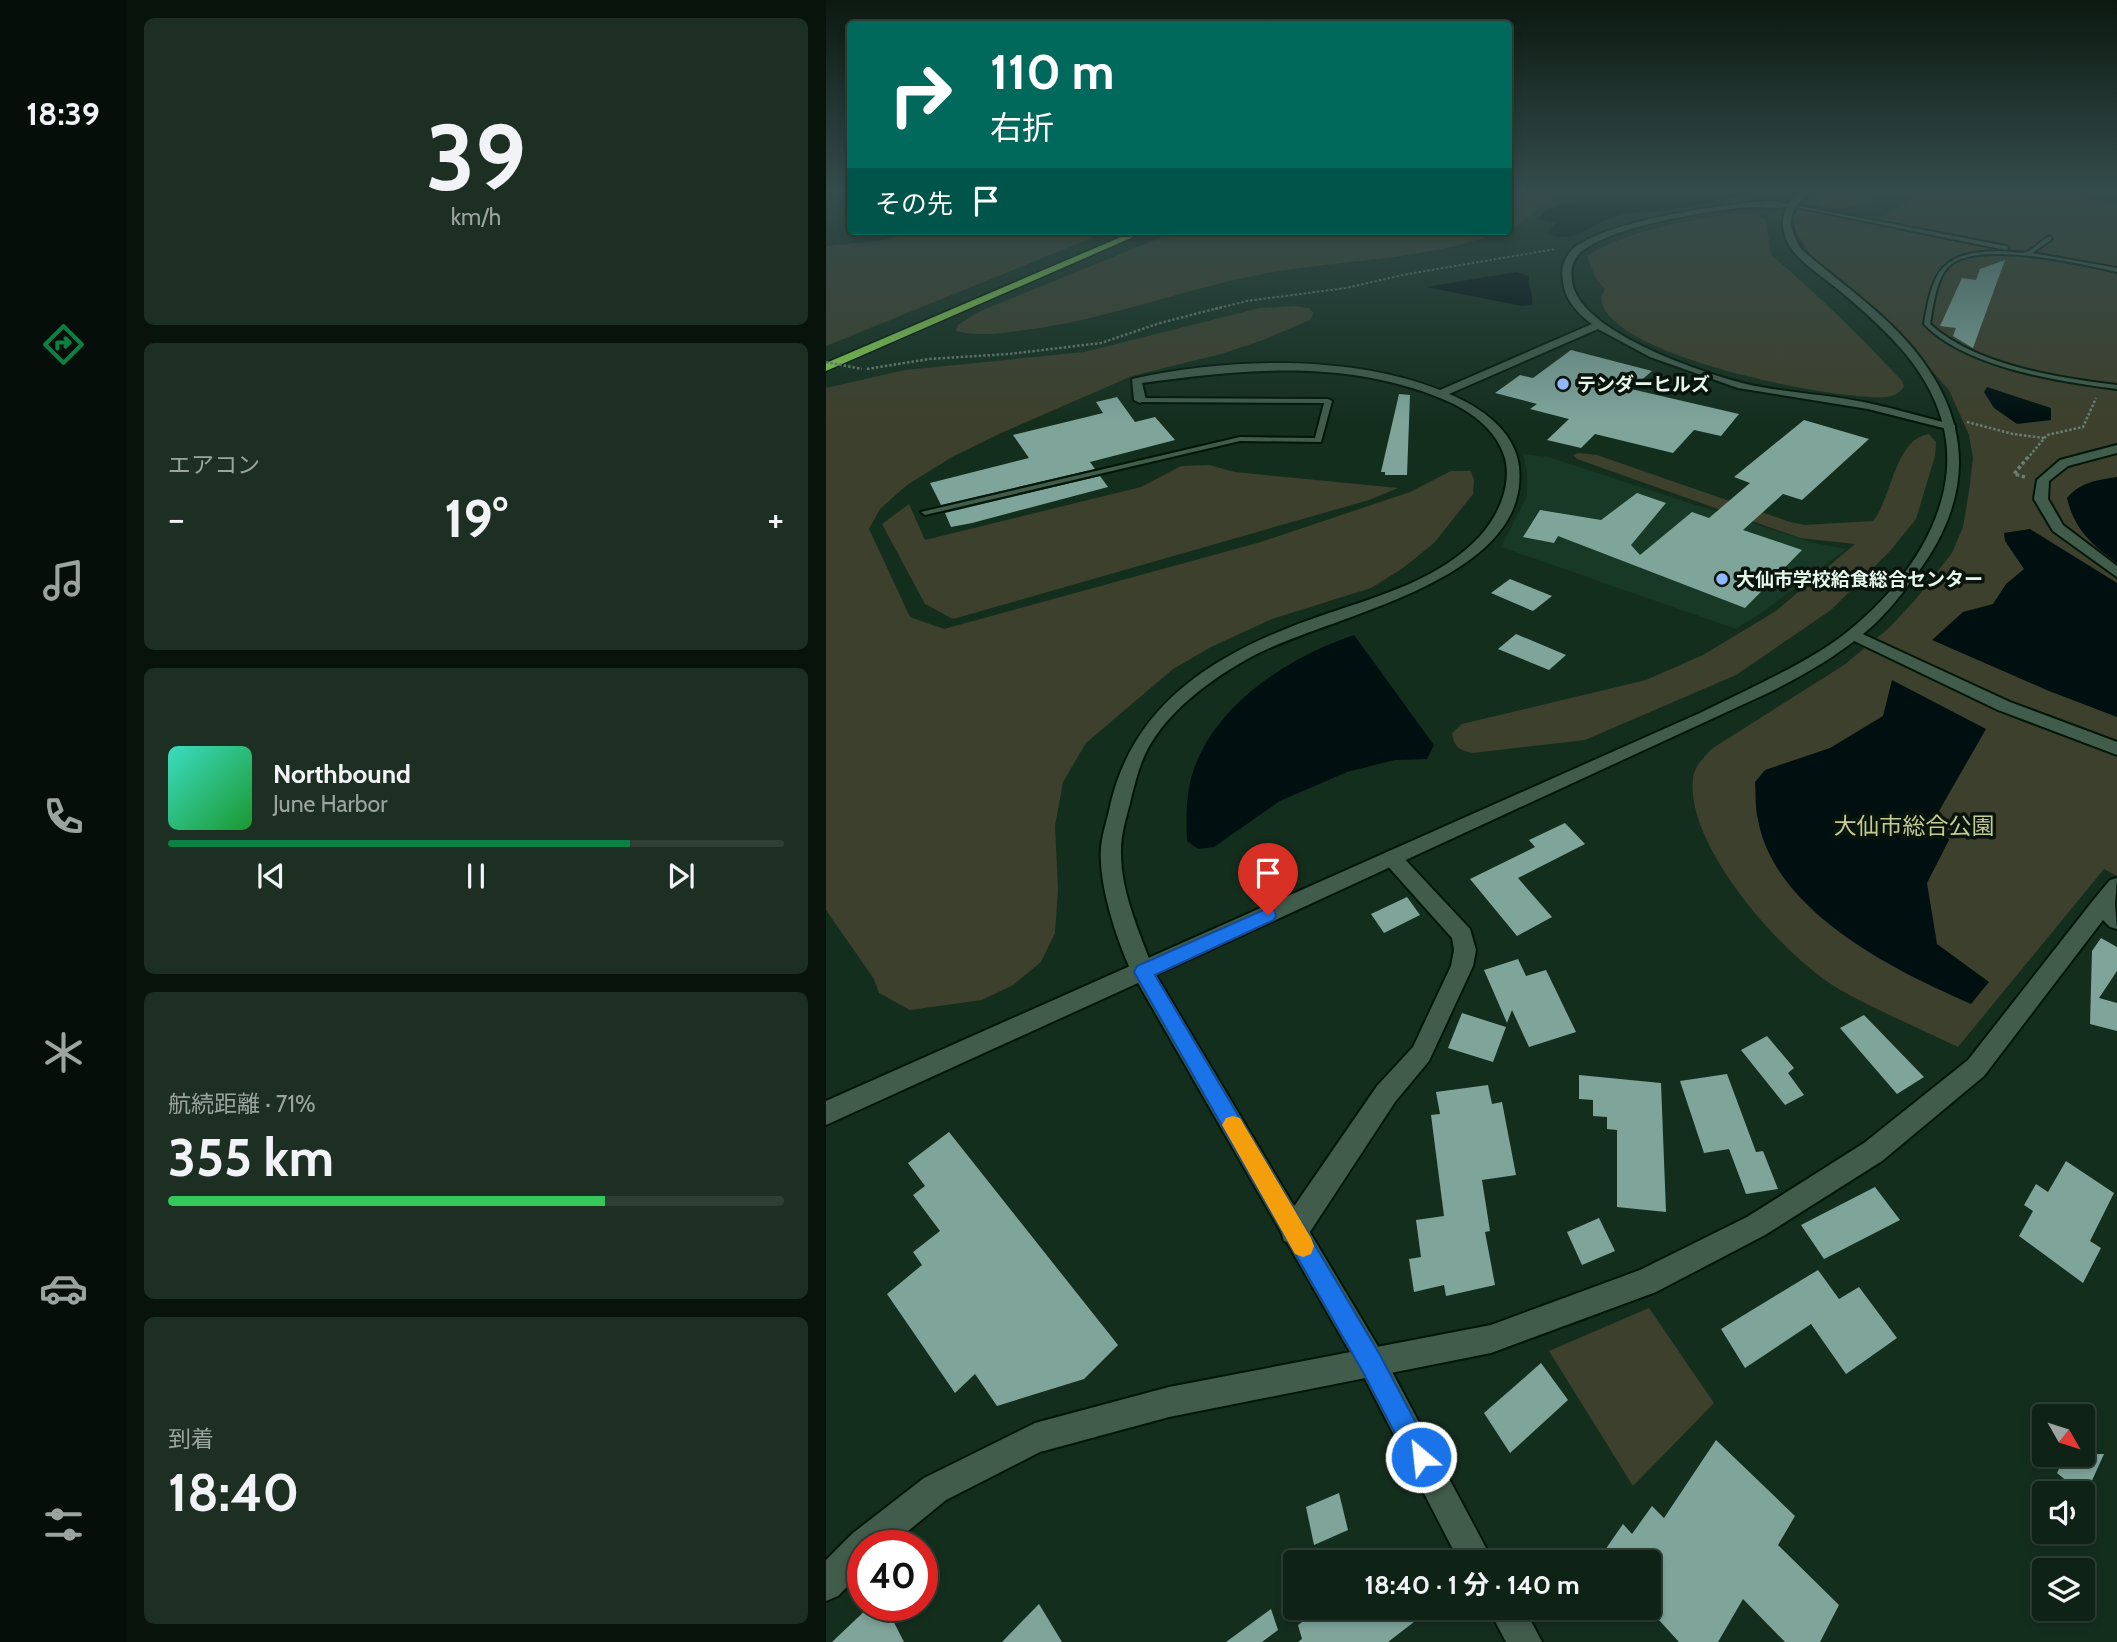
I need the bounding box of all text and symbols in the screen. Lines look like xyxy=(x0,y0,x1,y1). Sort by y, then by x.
text: 110 m xyxy=(990,42,1114,101)
icon: right xyxy=(875,49,966,140)
text: 18:39 xyxy=(26,94,100,133)
text: 39 xyxy=(426,102,526,213)
text: 右折 xyxy=(990,108,1054,147)
icon: arrive xyxy=(967,182,1005,220)
text: その先 xyxy=(875,188,953,220)
text: km/h xyxy=(451,203,501,231)
icon: directions xyxy=(39,320,88,369)
place label: テンダーヒルズ xyxy=(1577,373,1710,396)
marker: テンダーヒルズ xyxy=(1555,376,1571,392)
text: エアコン xyxy=(168,451,260,479)
text: 19° xyxy=(444,487,508,550)
text: − xyxy=(168,495,185,542)
text: + xyxy=(767,495,784,542)
icon: music xyxy=(39,556,88,605)
place label: 大仙市学校給食総合センター xyxy=(1736,568,1983,591)
marker: 大仙市学校給食総合センター xyxy=(1714,571,1730,587)
text: Northbound xyxy=(273,758,411,790)
text: June Harbor xyxy=(273,790,387,818)
icon: phone xyxy=(39,792,88,841)
park label: 大仙市総合公園 xyxy=(1834,812,1995,840)
pin xyxy=(1238,843,1298,915)
icon: arrive xyxy=(1249,854,1287,892)
icon: previous xyxy=(252,857,290,895)
icon: pause xyxy=(457,857,495,895)
icon: next xyxy=(662,857,700,895)
icon: climate xyxy=(39,1028,88,1077)
text: 航続距離 · 71% xyxy=(168,1090,316,1118)
text: 355 km xyxy=(168,1126,334,1189)
icon: car xyxy=(39,1264,88,1313)
north arrow xyxy=(2032,1404,2095,1466)
map controls xyxy=(2032,1404,2095,1621)
position arrow xyxy=(1384,1420,1458,1494)
text: 到着 xyxy=(168,1425,214,1453)
text: 18:40 xyxy=(168,1461,299,1524)
button: sound xyxy=(2032,1481,2095,1544)
icon: filters xyxy=(39,1500,88,1549)
speed limit sign: 40 xyxy=(847,1530,938,1621)
button: layers xyxy=(2032,1558,2095,1621)
text: 18:40 · 1 分 · 140 m xyxy=(1364,1569,1580,1601)

